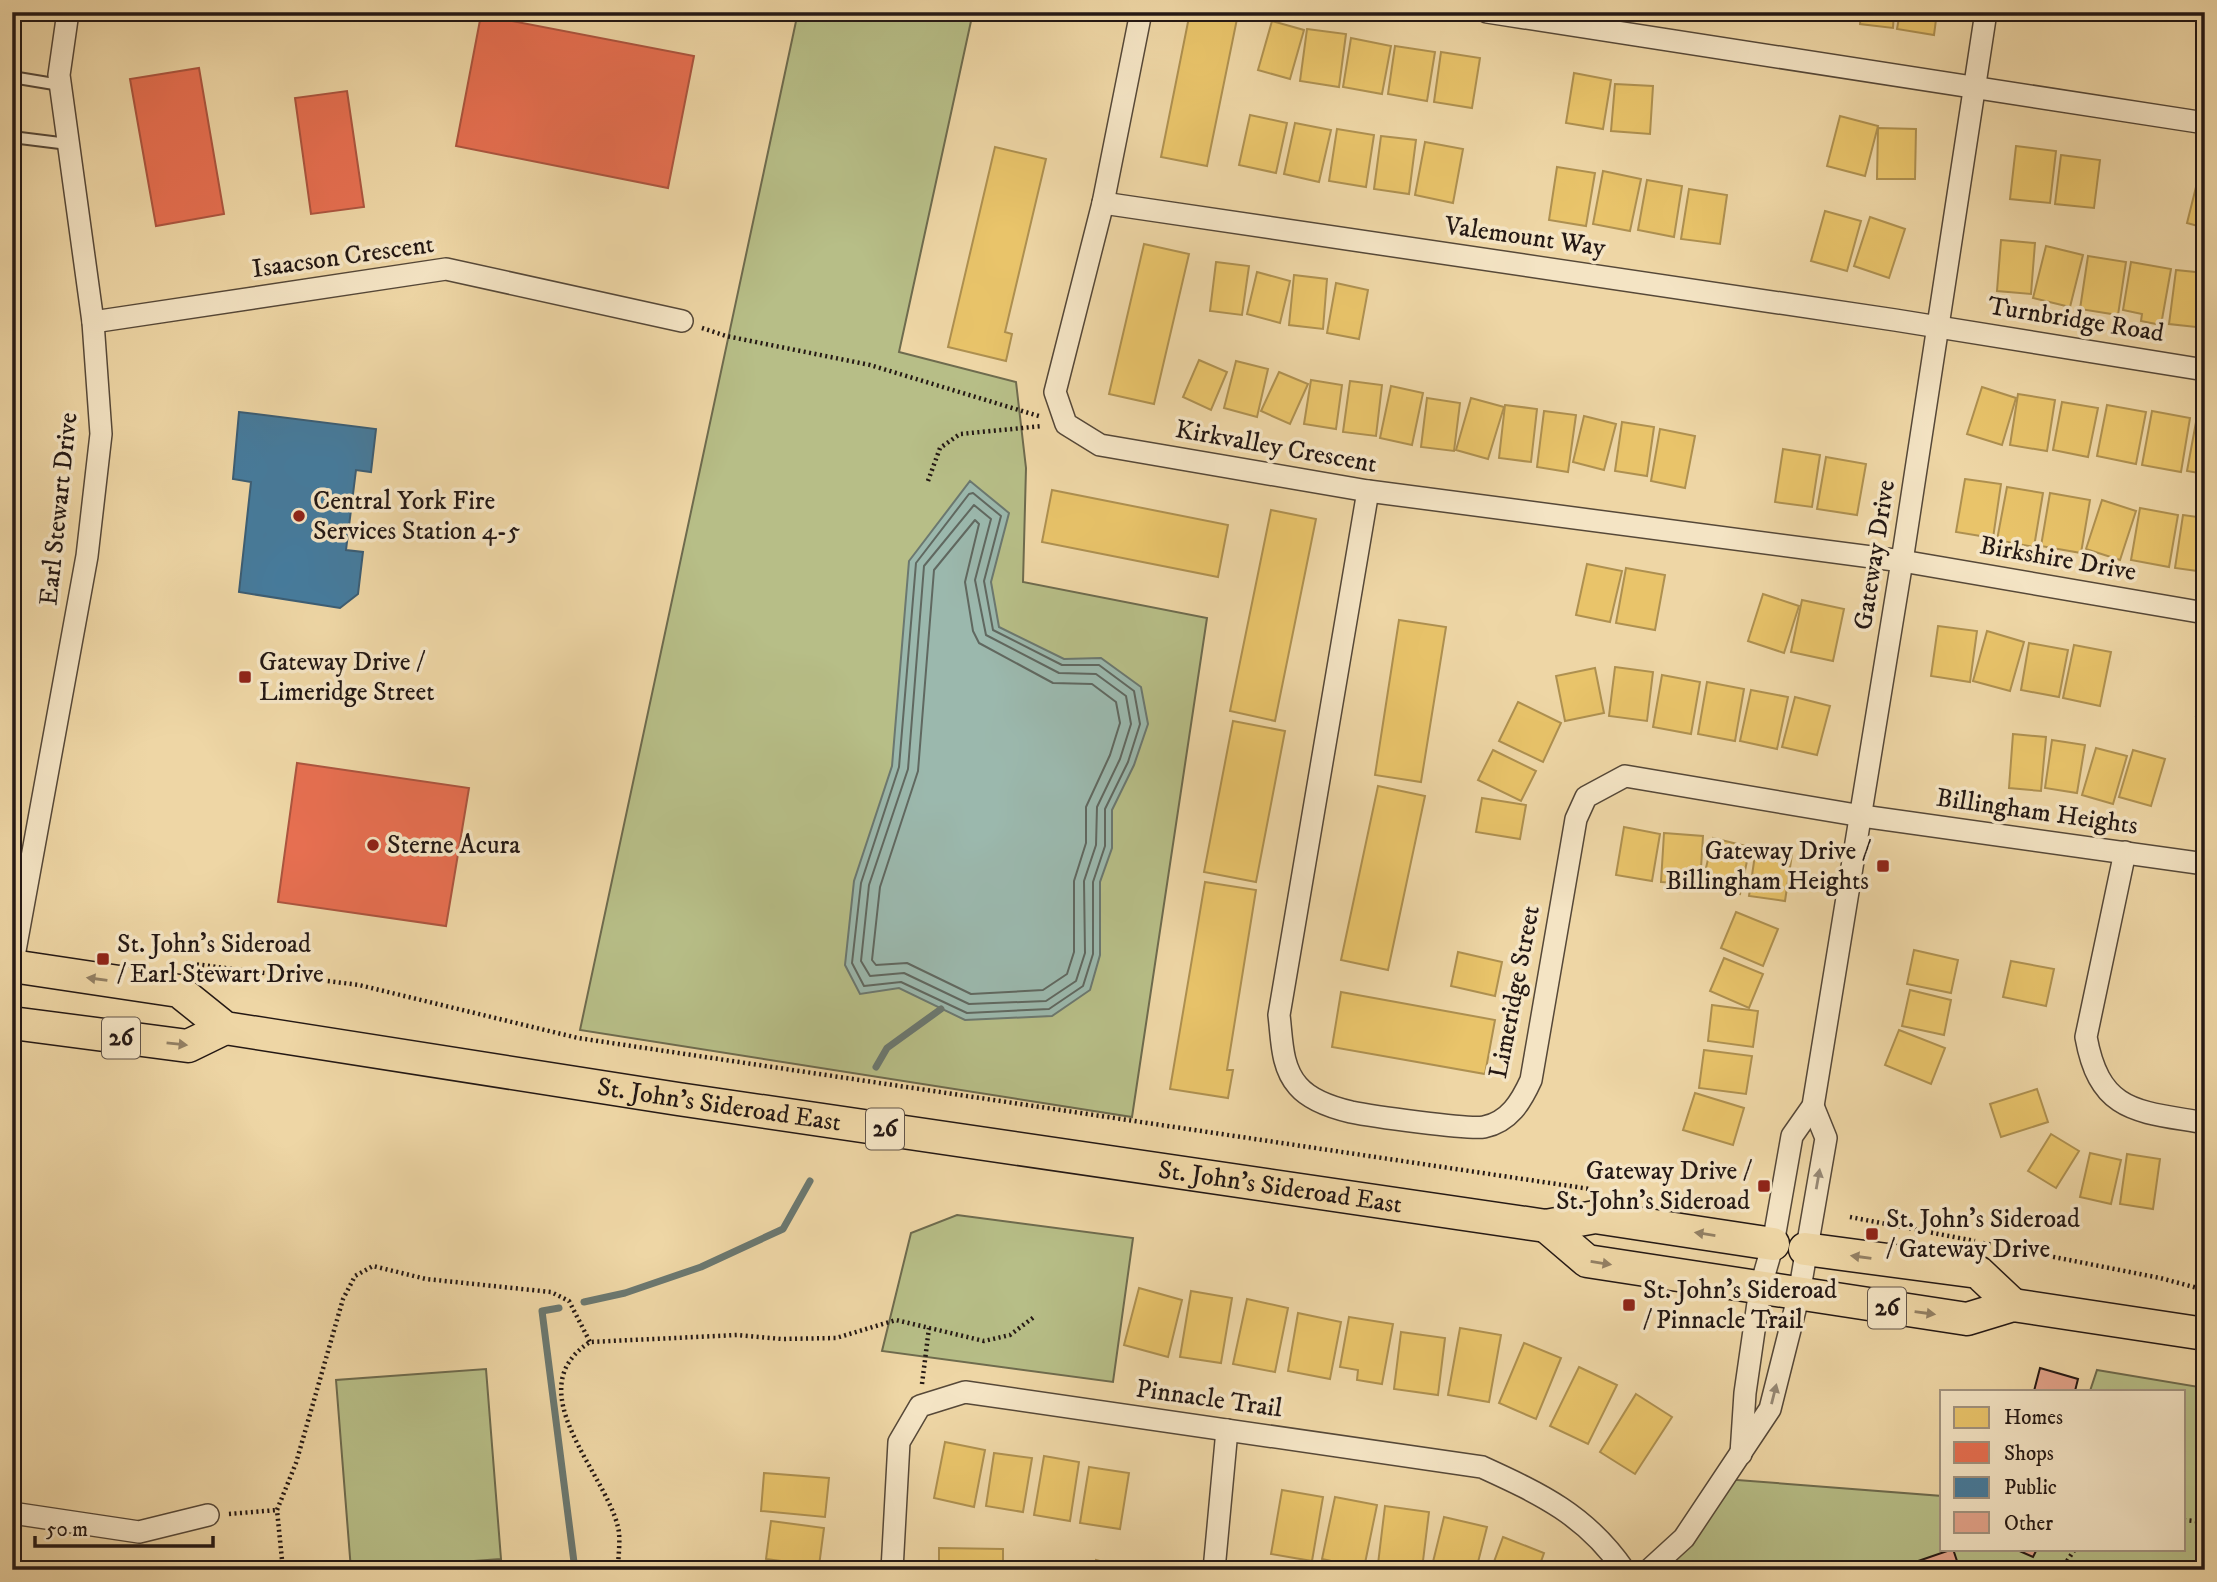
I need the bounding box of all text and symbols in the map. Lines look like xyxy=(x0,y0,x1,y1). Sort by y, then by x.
street label: Valemount Way xyxy=(1442,209,1608,265)
street label: Isaacson Crescent xyxy=(250,228,436,286)
street label: Turnbridge Road xyxy=(1986,290,2166,350)
street label: Earl Stewart Drive xyxy=(32,411,86,607)
street label: Kirkvalley Crescent xyxy=(1173,413,1379,481)
street label: Gateway Drive xyxy=(1847,478,1903,632)
place label: Central York Fire Services Station 4-5 xyxy=(313,485,520,548)
marker: Central York Fire Services Station 4-5 xyxy=(291,508,307,524)
street label: Birkshire Drive xyxy=(1977,529,2139,589)
place label: Gateway Drive / Limeridge Street xyxy=(259,646,435,709)
marker: Gateway Drive / Limeridge Street xyxy=(237,669,253,685)
street label: Billingham Heights xyxy=(1934,782,2140,842)
place label: Sterne Acura xyxy=(387,829,520,862)
place label: Gateway Drive / Billingham Heights xyxy=(1666,835,1871,898)
marker: Sterne Acura xyxy=(365,837,381,853)
marker: Gateway Drive / Billingham Heights xyxy=(1875,858,1891,874)
street label: Limeridge Street xyxy=(1482,903,1548,1081)
place label: St. John's Sideroad / Earl Stewart Drive xyxy=(117,928,324,991)
marker: St. John's Sideroad / Earl Stewart Drive xyxy=(95,951,111,967)
one-way arrow xyxy=(86,973,108,984)
road number: 26 xyxy=(102,1018,140,1058)
one-way arrow xyxy=(166,1039,188,1050)
street label: St. John's Sideroad East xyxy=(595,1070,843,1139)
road number: 26 xyxy=(866,1108,904,1149)
street label: St. John's Sideroad East xyxy=(1156,1153,1404,1221)
place label: Gateway Drive / St. John's Sideroad xyxy=(1556,1155,1752,1218)
one-way arrow xyxy=(1813,1168,1824,1190)
marker: Gateway Drive / St. John's Sideroad xyxy=(1756,1178,1772,1194)
place label: St. John's Sideroad / Gateway Drive xyxy=(1886,1203,2080,1266)
marker: St. John's Sideroad / Gateway Drive xyxy=(1864,1226,1880,1242)
one-way arrow xyxy=(1694,1228,1716,1239)
one-way arrow xyxy=(1850,1251,1872,1262)
one-way arrow xyxy=(1591,1258,1613,1269)
place label: St. John's Sideroad / Pinnacle Trail xyxy=(1643,1274,1837,1337)
road number: 26 xyxy=(1868,1288,1906,1328)
marker: St. John's Sideroad / Pinnacle Trail xyxy=(1621,1297,1637,1313)
one-way arrow xyxy=(1914,1308,1936,1319)
street label: Pinnacle Trail xyxy=(1134,1372,1285,1426)
one-way arrow xyxy=(1769,1383,1780,1405)
legend xyxy=(1940,1390,2186,1550)
text: Homes xyxy=(2004,1405,2063,1431)
text: Shops xyxy=(2004,1441,2054,1467)
text: Public xyxy=(2004,1475,2057,1501)
scale bar xyxy=(35,1505,214,1549)
text: Other xyxy=(2004,1511,2053,1537)
text: 50 m xyxy=(46,1517,88,1543)

